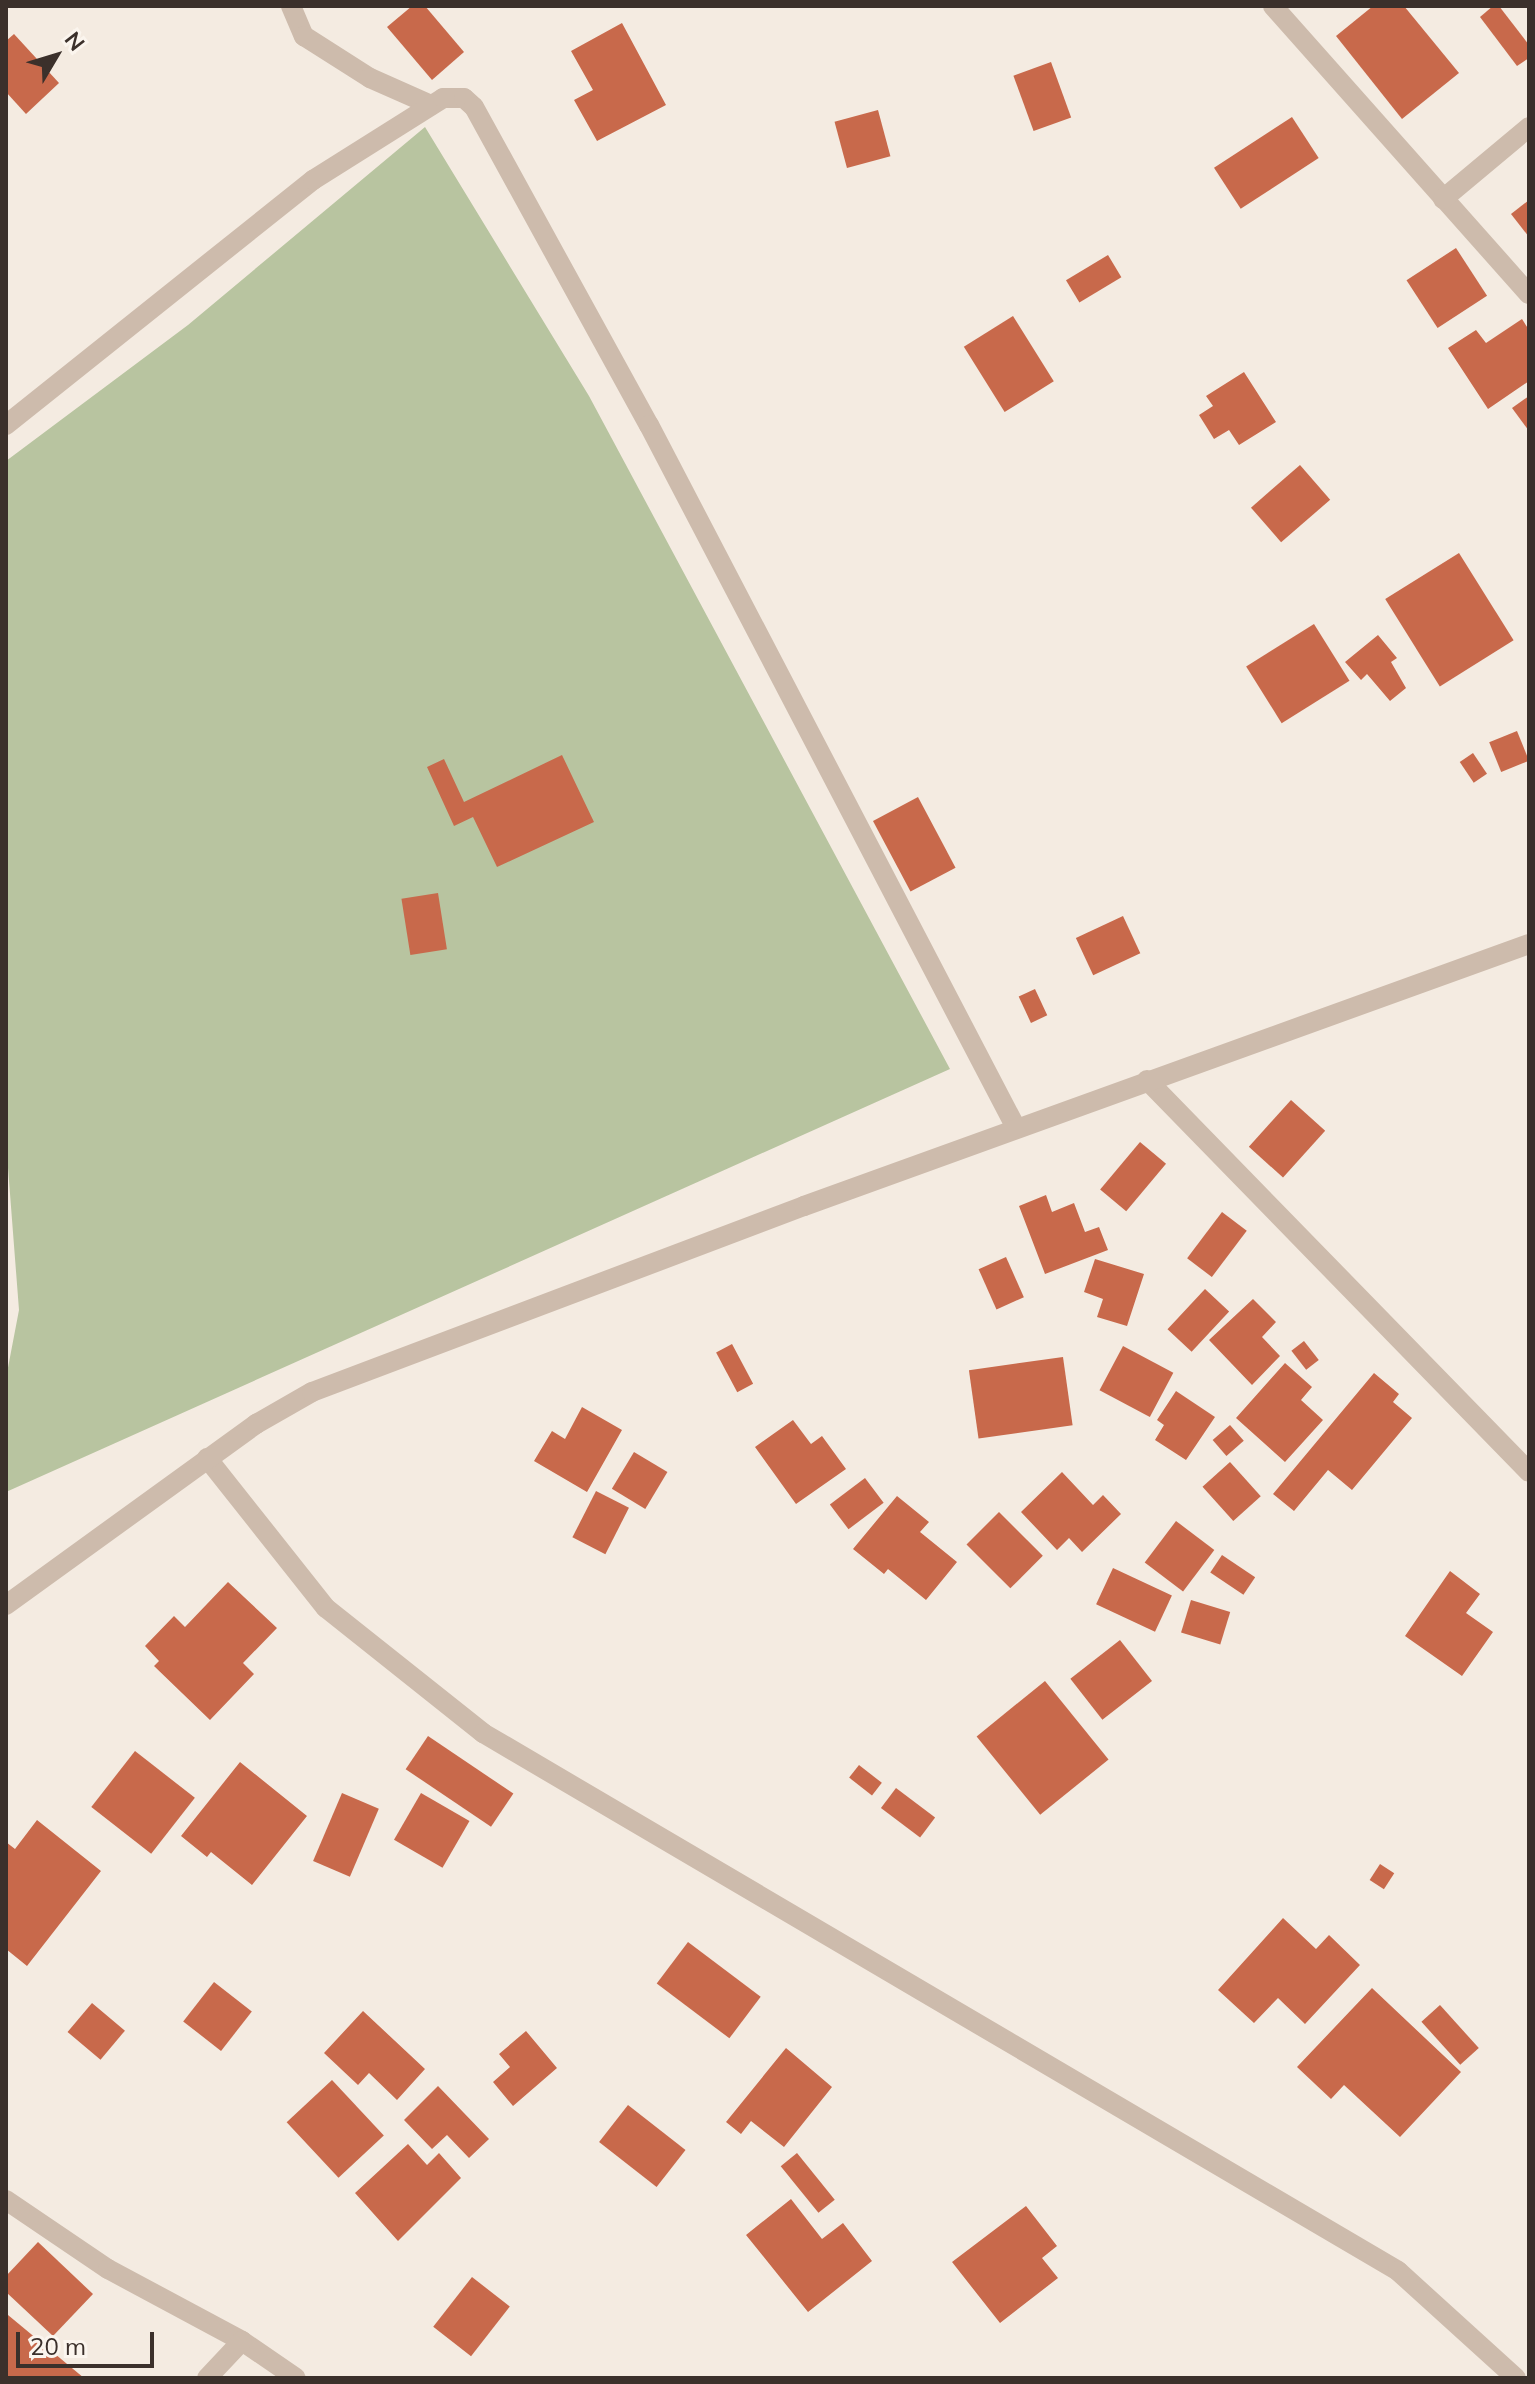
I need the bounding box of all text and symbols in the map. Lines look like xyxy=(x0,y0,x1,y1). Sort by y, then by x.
north arrow xyxy=(16,16,96,96)
text: N xyxy=(59,26,91,56)
scale bar xyxy=(20,2316,158,2366)
text: 20 m xyxy=(30,2331,86,2361)

